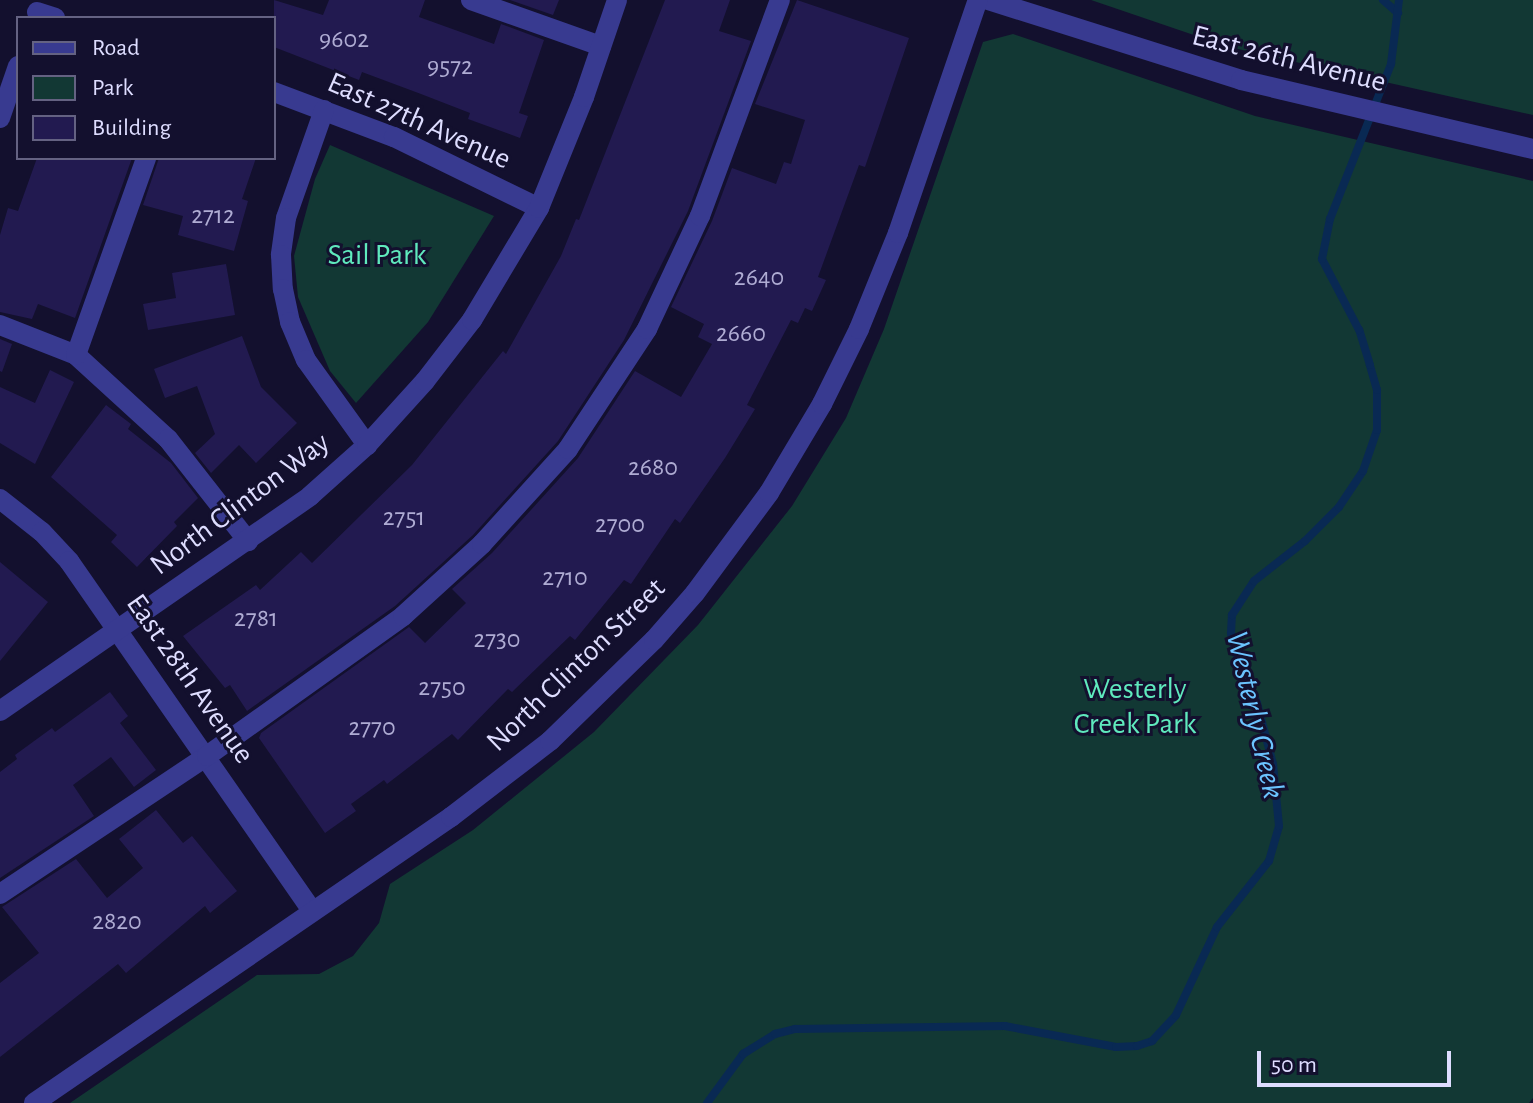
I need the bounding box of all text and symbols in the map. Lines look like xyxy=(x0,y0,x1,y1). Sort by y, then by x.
legend xyxy=(16,16,276,160)
street label: East 26th Avenue xyxy=(1188,18,1390,100)
house number: 9602 xyxy=(319,24,369,56)
text: Road xyxy=(92,36,140,60)
house number: 9572 xyxy=(427,51,473,83)
street label: East 27th Avenue xyxy=(322,64,516,178)
text: Park xyxy=(92,76,133,100)
text: Building xyxy=(92,116,171,140)
house number: 2712 xyxy=(191,200,235,232)
park label: Sail Park xyxy=(328,237,426,273)
house number: 2640 xyxy=(734,262,784,294)
house number: 2660 xyxy=(716,318,766,350)
street label: North Clinton Way xyxy=(143,425,337,583)
house number: 2680 xyxy=(628,452,678,484)
house number: 2751 xyxy=(383,502,425,534)
house number: 2700 xyxy=(595,509,645,541)
house number: 2710 xyxy=(542,562,588,594)
street label: North Clinton Street xyxy=(479,571,673,759)
street label: East 28th Avenue xyxy=(118,587,262,771)
house number: 2781 xyxy=(234,603,278,635)
house number: 2730 xyxy=(473,624,521,656)
water label: Westerly Creek xyxy=(1217,627,1293,803)
park label: Westerly Creek Park xyxy=(1074,671,1196,742)
house number: 2750 xyxy=(418,672,466,704)
house number: 2770 xyxy=(348,712,396,744)
house number: 2820 xyxy=(92,906,142,938)
scale bar xyxy=(1261,1035,1455,1085)
text: 50 m xyxy=(1271,1053,1317,1077)

